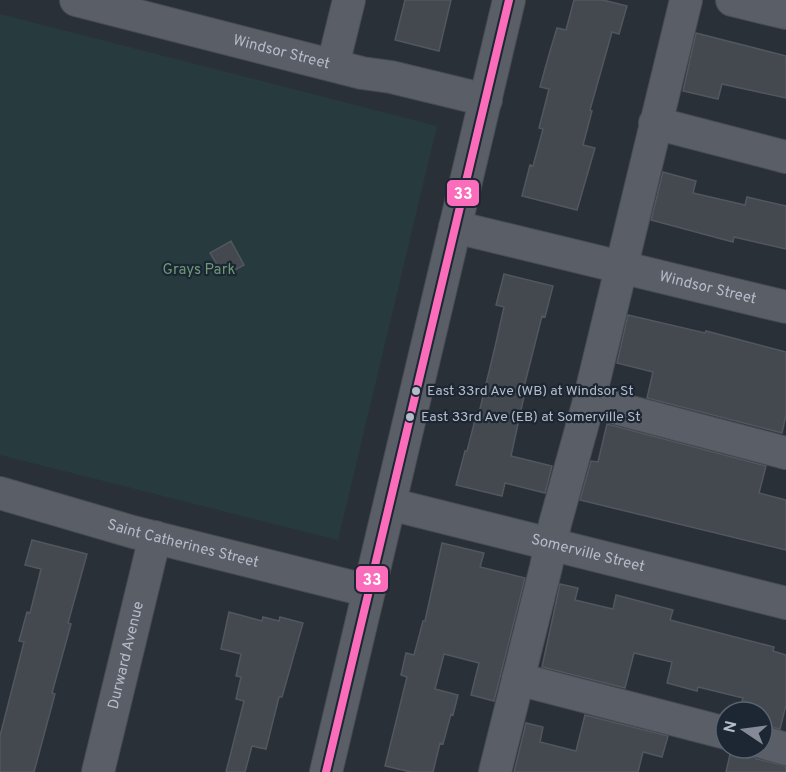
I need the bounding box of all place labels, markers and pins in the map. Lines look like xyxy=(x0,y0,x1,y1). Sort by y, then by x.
place label: East 33rd Ave (WB) at Windsor St xyxy=(427,383,633,400)
marker: East 33rd Ave (WB) at Windsor St xyxy=(410,385,422,397)
place label: East 33rd Ave (EB) at Somerville St xyxy=(421,409,641,426)
marker: East 33rd Ave (EB) at Somerville St xyxy=(404,411,416,423)

